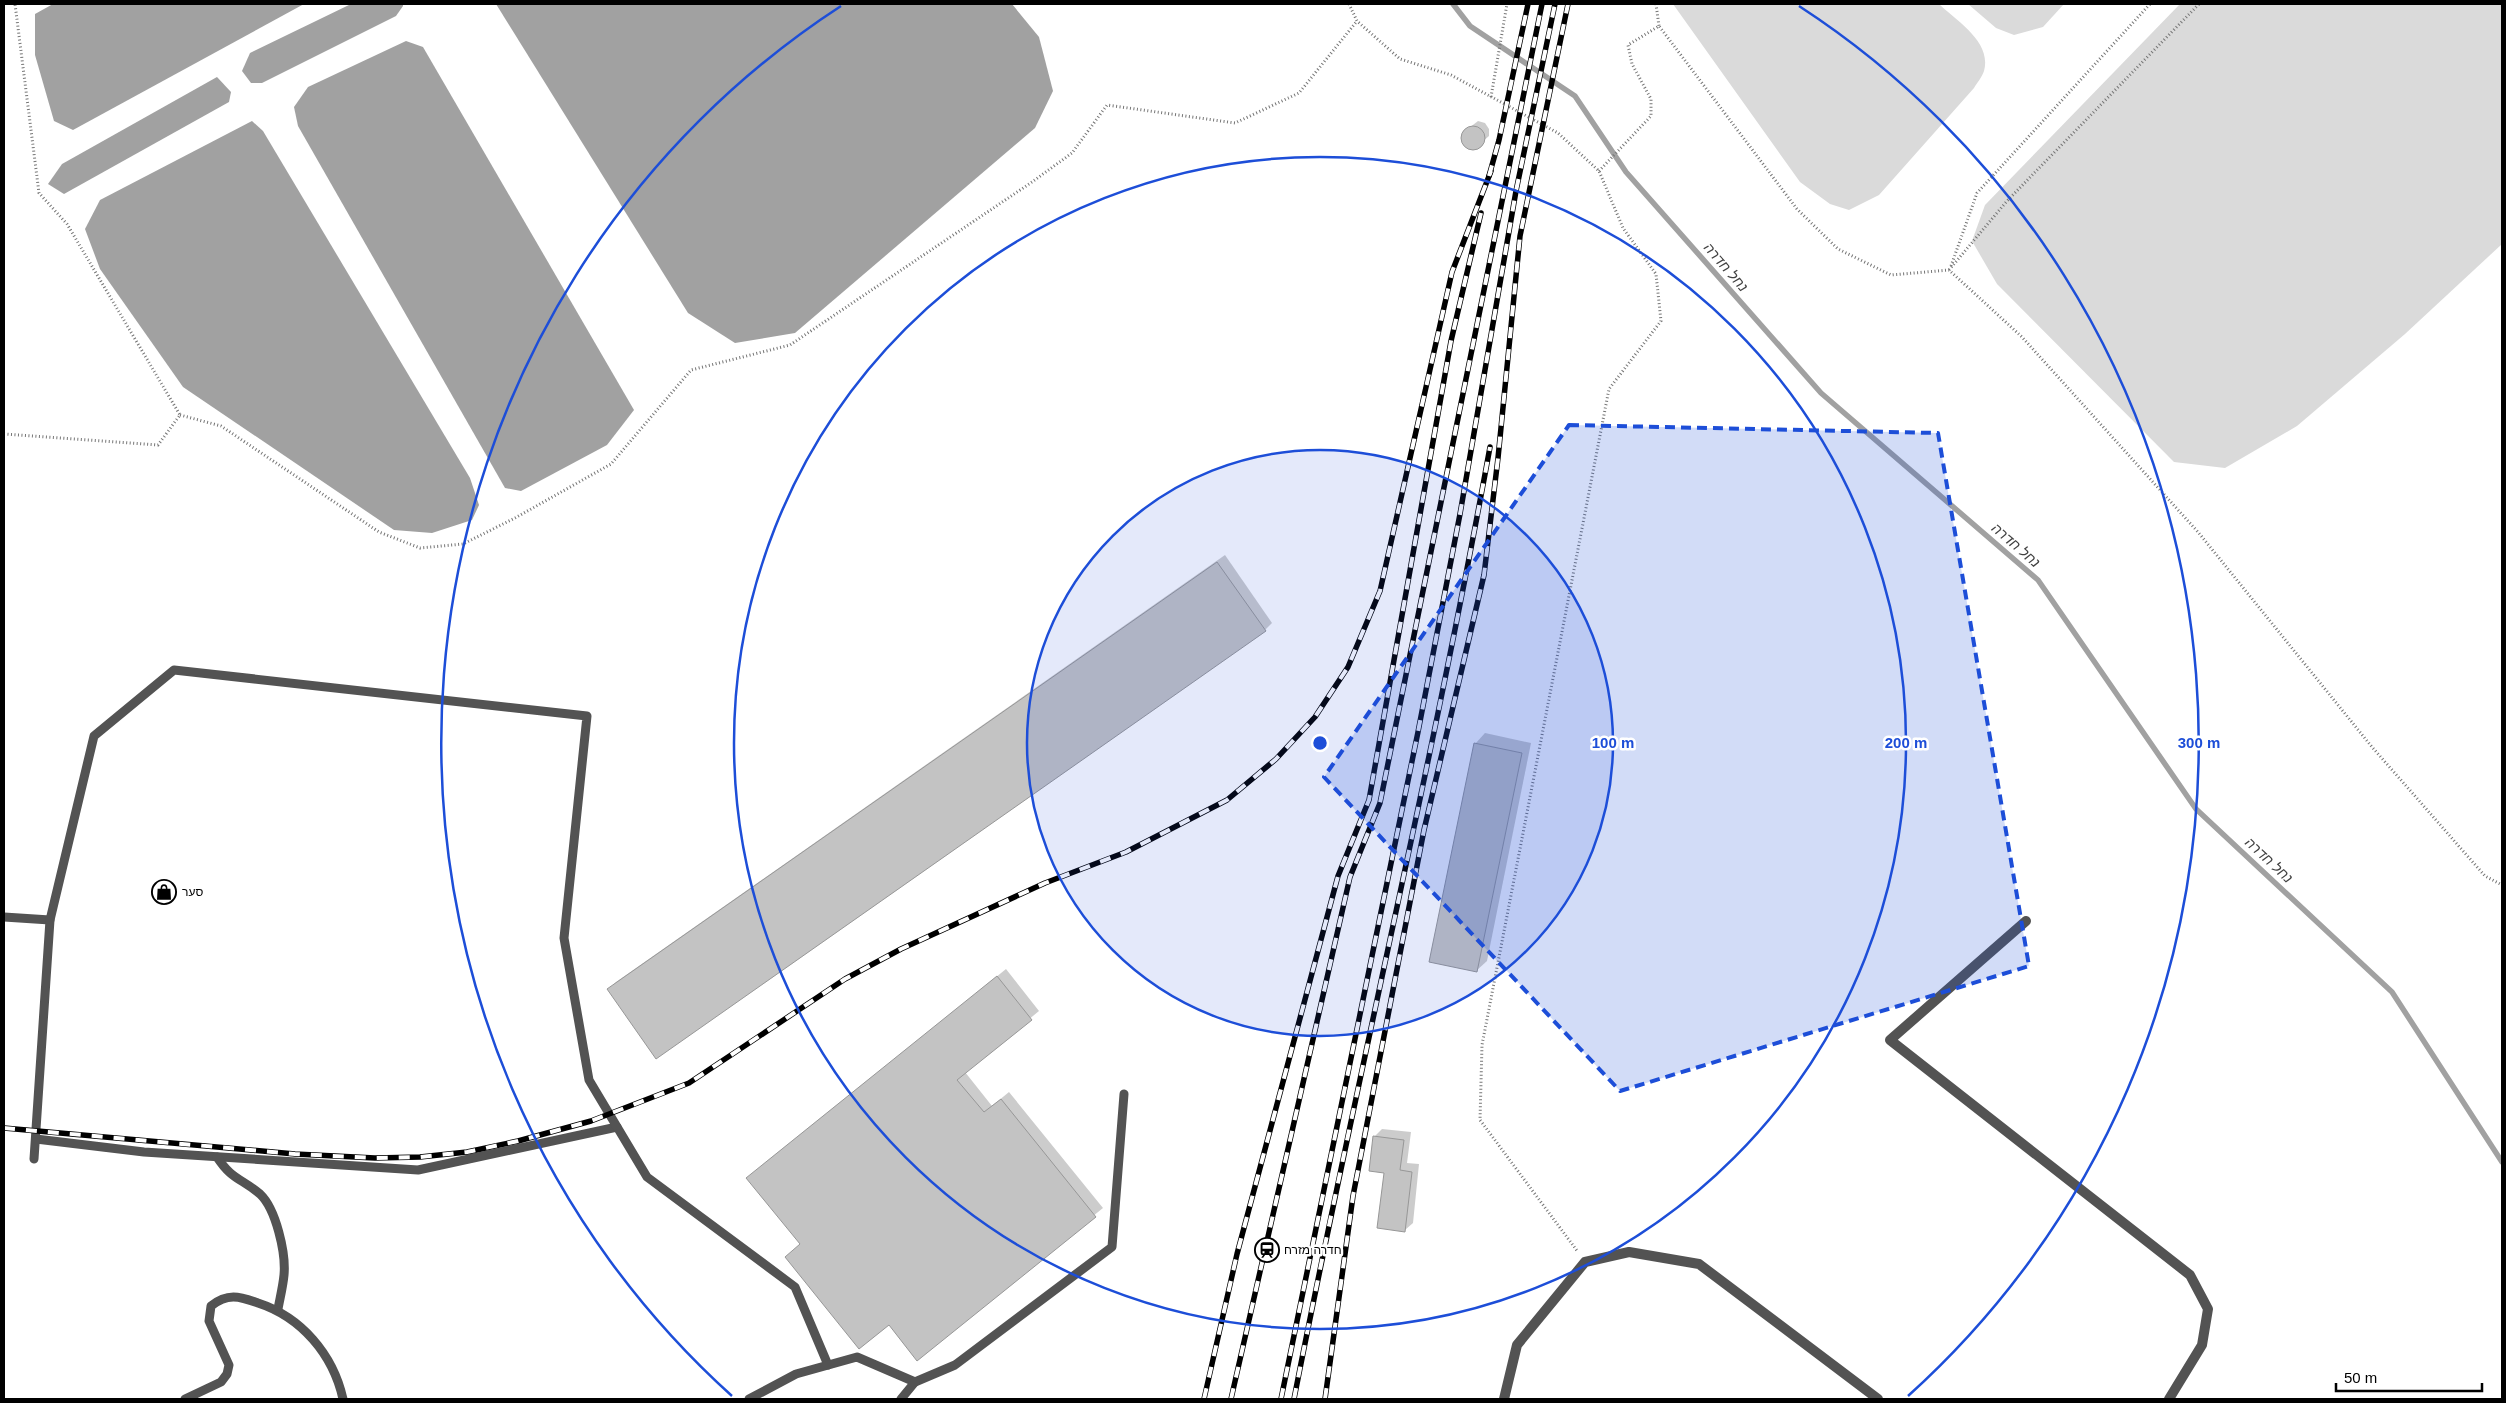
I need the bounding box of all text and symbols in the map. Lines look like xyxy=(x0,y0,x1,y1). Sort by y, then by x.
water label: נחל חדרה xyxy=(1701,240,1751,294)
water label: נחל חדרה xyxy=(1989,520,2043,570)
centre of rings xyxy=(1311,734,1329,752)
text: 100 m xyxy=(1592,734,1634,751)
text: 200 m xyxy=(1885,734,1927,751)
text: 300 m xyxy=(2178,734,2220,751)
water label: נחל חדרה xyxy=(2242,834,2296,886)
shop icon: סער xyxy=(151,879,177,905)
place label: סער xyxy=(182,885,203,899)
station icon: חדרה מזרח xyxy=(1254,1237,1280,1263)
place label: חדרה מזרח xyxy=(1284,1243,1342,1257)
scale bar xyxy=(2336,1360,2482,1392)
text: 50 m xyxy=(2344,1369,2377,1386)

